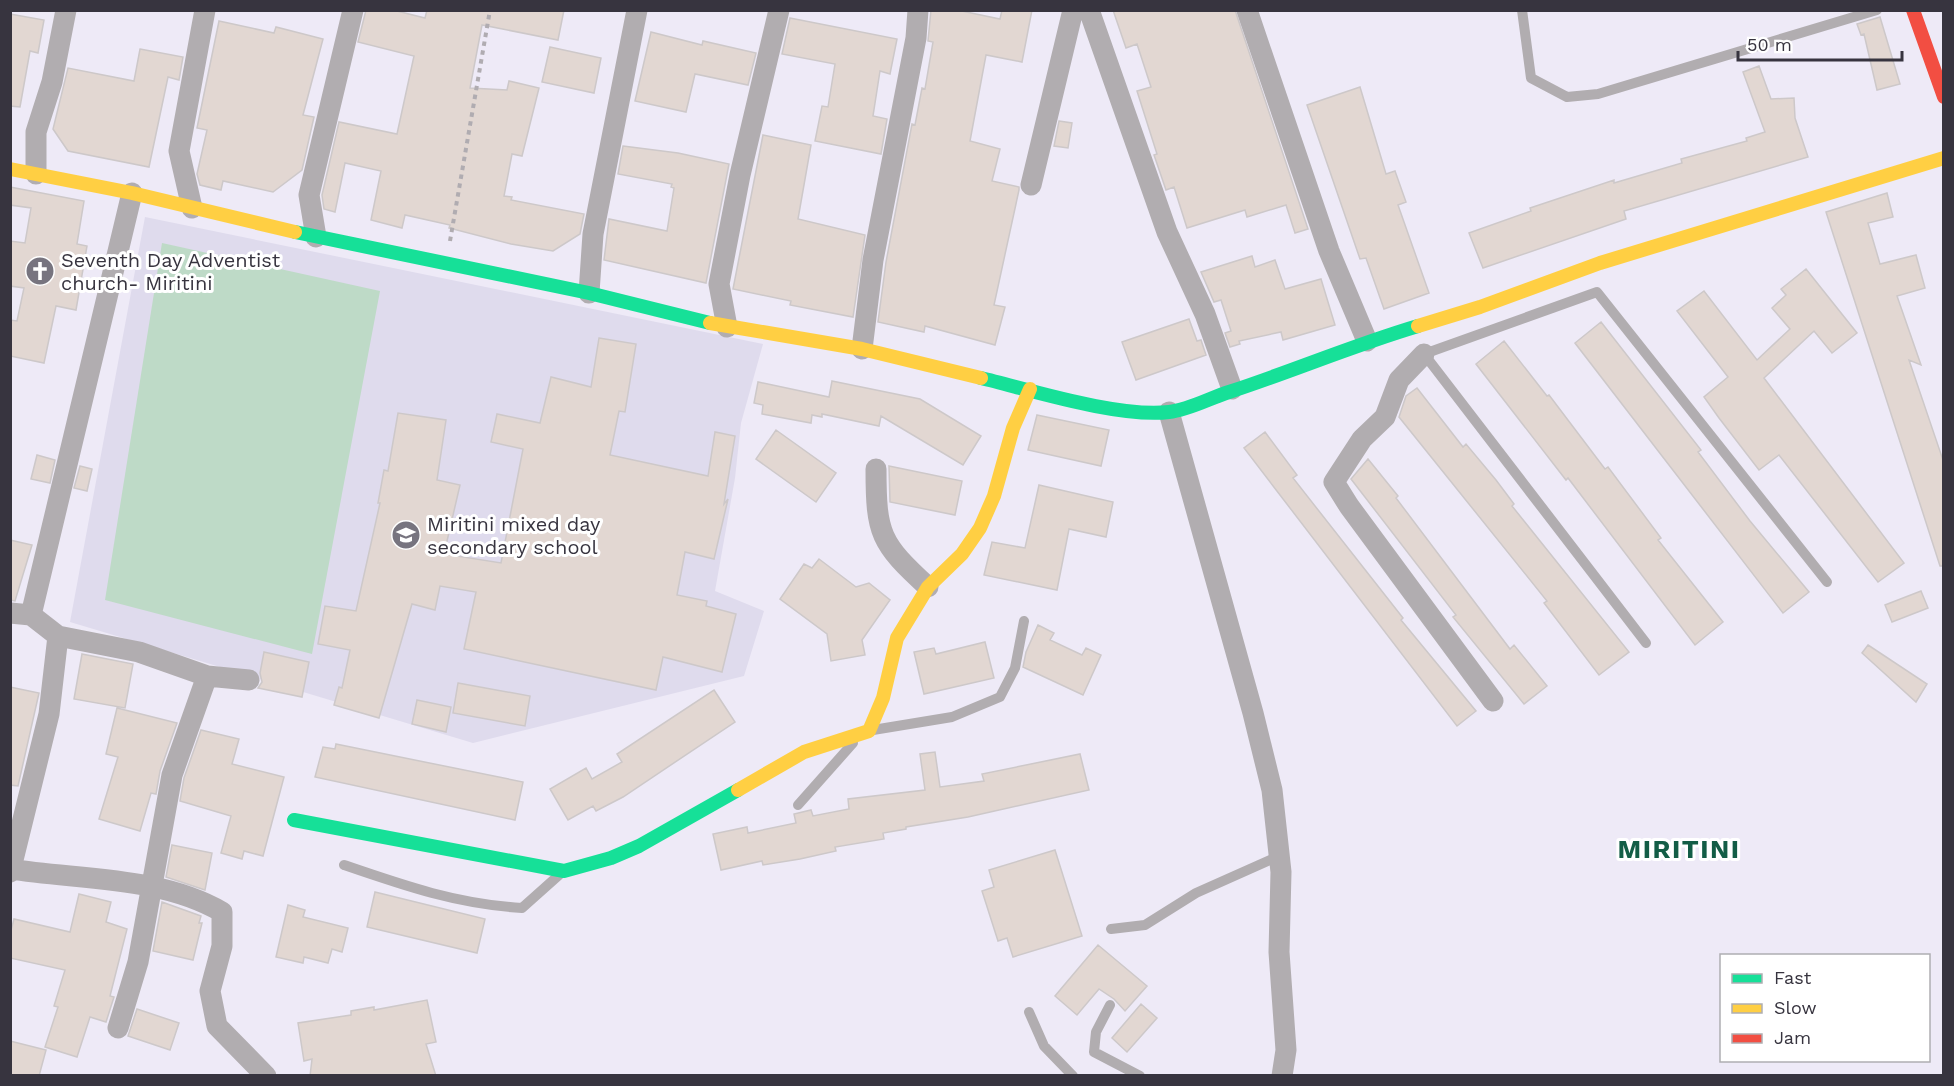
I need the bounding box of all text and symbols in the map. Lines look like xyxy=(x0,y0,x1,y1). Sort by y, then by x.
scale bar xyxy=(1738,24,1902,62)
text: 50 m xyxy=(1747,34,1792,55)
place label: Seventh Day Adventist church- Miritini xyxy=(61,248,281,295)
church icon: Seventh Day Adventist church- Miritini xyxy=(24,255,56,287)
place label: Miritini mixed day secondary school xyxy=(427,512,601,559)
school or university icon: Miritini mixed day secondary school xyxy=(390,519,422,551)
district label: MIRITINI xyxy=(1618,834,1740,864)
legend xyxy=(1720,954,1930,1062)
text: Fast xyxy=(1774,967,1812,988)
text: Slow xyxy=(1774,997,1817,1018)
text: Jam xyxy=(1774,1027,1811,1048)

